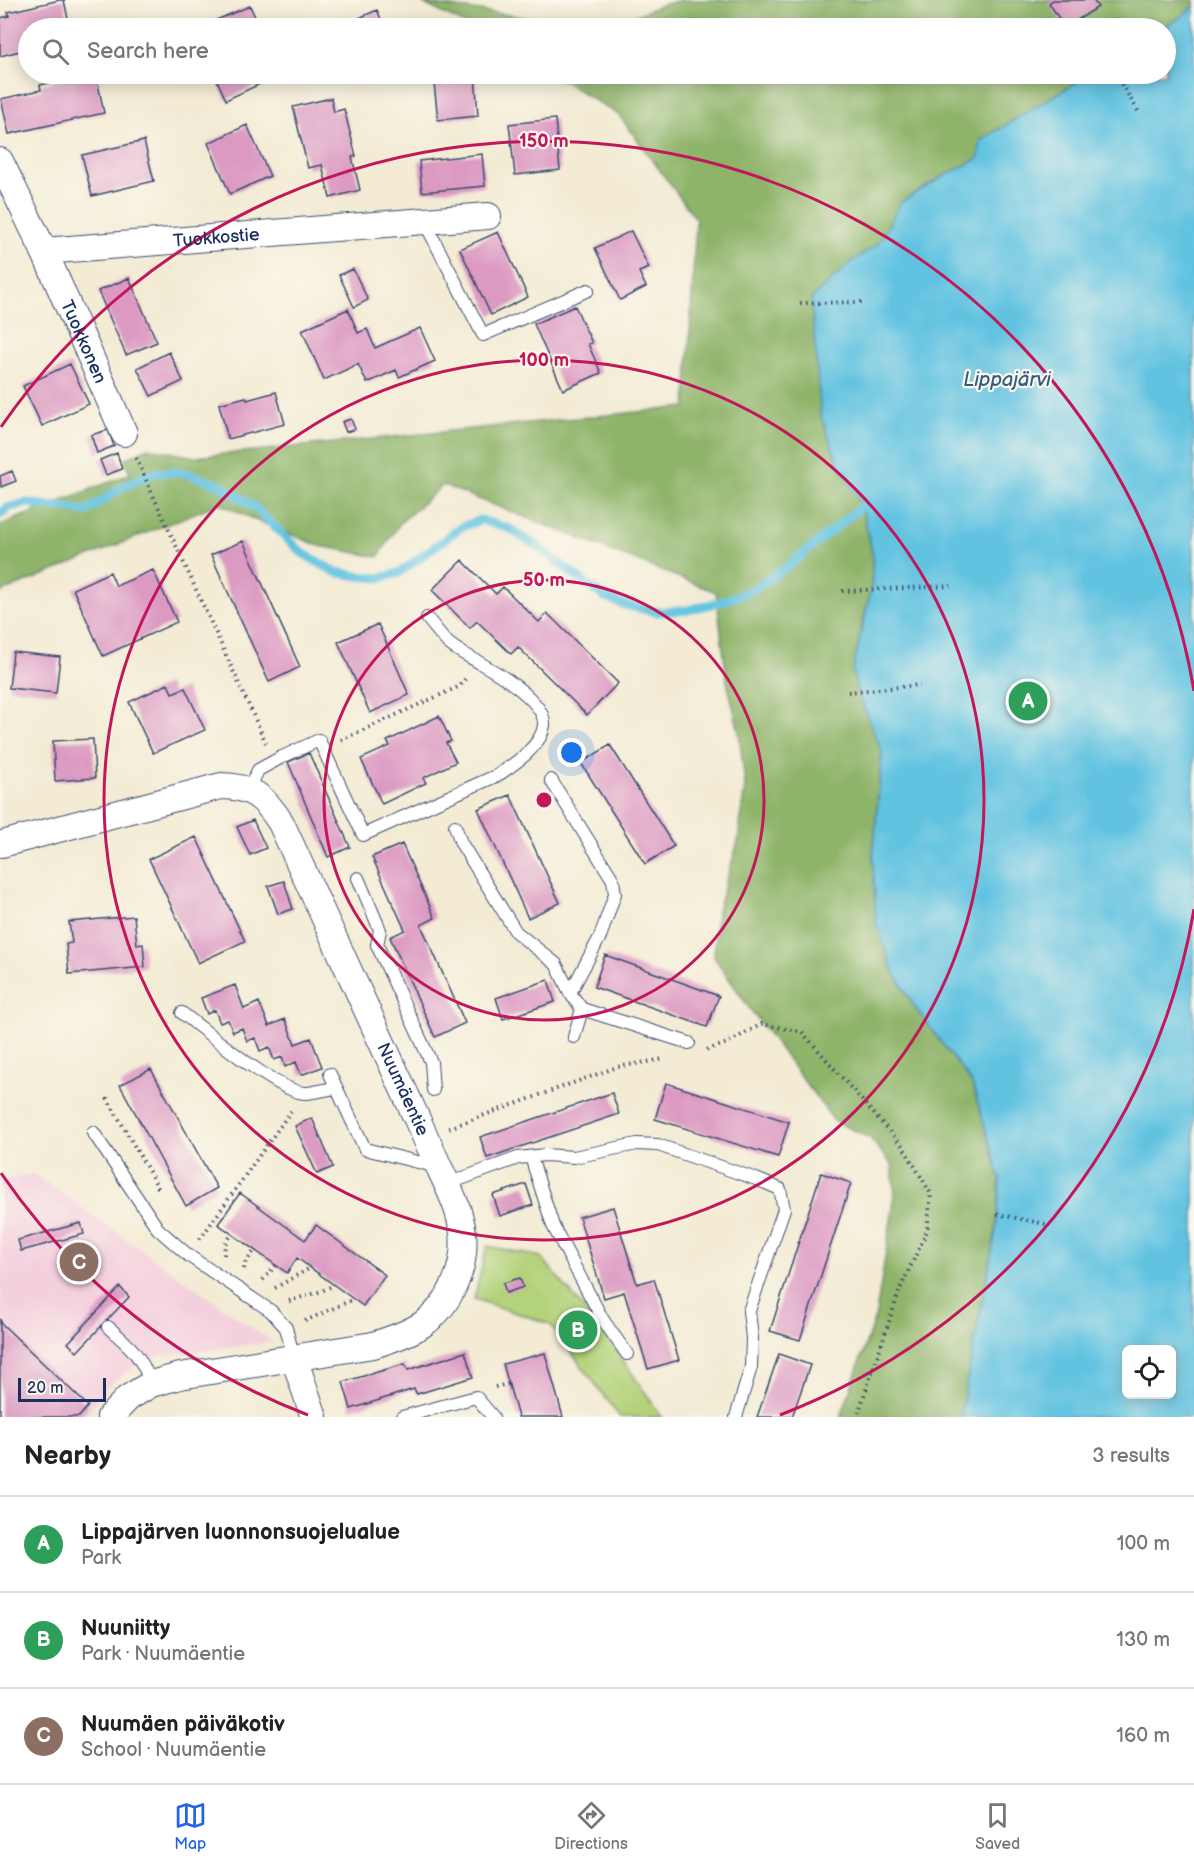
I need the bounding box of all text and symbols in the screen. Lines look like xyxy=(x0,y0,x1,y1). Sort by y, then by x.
search box xyxy=(18,18,1176,84)
icon: search xyxy=(39,35,72,68)
text: Search here xyxy=(87,38,209,65)
text: 150 m xyxy=(519,131,569,152)
street label: Tuokkostie xyxy=(172,224,261,252)
street label: Tuokkonen xyxy=(56,297,111,386)
text: 100 m xyxy=(519,350,569,371)
water label: Lippajärvi xyxy=(963,368,1052,392)
text: 50 m xyxy=(523,570,565,591)
pin: A xyxy=(1008,678,1048,724)
your location xyxy=(557,738,586,767)
centre of rings xyxy=(534,790,554,810)
street label: Nuumäentie xyxy=(372,1040,433,1139)
pin: C xyxy=(60,1240,98,1284)
pin: B xyxy=(558,1308,598,1352)
map controls xyxy=(1122,1345,1176,1399)
button: locate xyxy=(1122,1345,1176,1399)
scale bar xyxy=(18,1375,106,1402)
text: 20 m xyxy=(27,1379,63,1398)
text: Nearby xyxy=(24,1441,111,1472)
text: 3 results xyxy=(1092,1444,1170,1468)
text: Lippajärven luonnonsuojelualue xyxy=(81,1519,400,1546)
text: A xyxy=(37,1532,50,1556)
text: 100 m xyxy=(1117,1532,1170,1556)
text: Park xyxy=(81,1546,121,1570)
text: Nuuniitty xyxy=(81,1615,170,1642)
text: B xyxy=(36,1628,51,1652)
text: 130 m xyxy=(1116,1628,1170,1652)
text: Park · Nuumäentie xyxy=(81,1642,245,1666)
text: Nuumäen päiväkotiv xyxy=(81,1711,285,1738)
text: C xyxy=(36,1724,51,1748)
text: 160 m xyxy=(1116,1724,1170,1748)
text: School · Nuumäentie xyxy=(81,1738,266,1762)
tab: Map xyxy=(174,1799,207,1854)
tab: Directions xyxy=(554,1799,628,1854)
tab: Saved xyxy=(975,1799,1020,1854)

